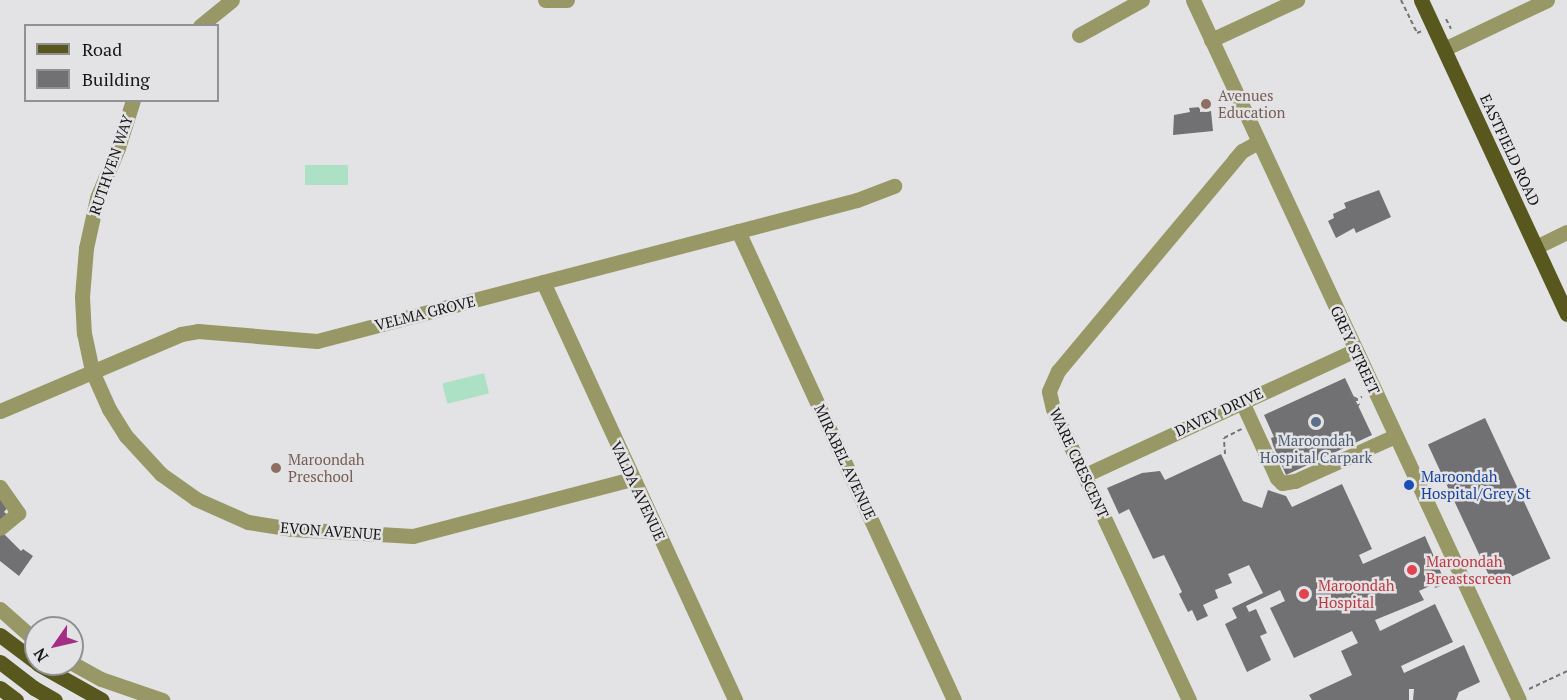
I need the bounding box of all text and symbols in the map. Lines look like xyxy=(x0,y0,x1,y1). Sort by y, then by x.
legend xyxy=(24,24,219,102)
text: Road xyxy=(82,37,122,61)
text: Building xyxy=(82,67,150,91)
place label: Avenues Education xyxy=(1218,86,1286,121)
street label: EASTFIELD ROAD xyxy=(1476,91,1544,209)
marker: Avenues Education xyxy=(1199,97,1213,111)
street label: RUTHVEN WAY xyxy=(85,113,137,217)
street label: VELMA GROVE xyxy=(373,292,477,334)
street label: GREY STREET xyxy=(1327,303,1383,397)
street label: DAVEY DRIVE xyxy=(1172,384,1266,440)
street label: MIRABEL AVENUE xyxy=(810,401,880,523)
street label: WARE CRESCENT xyxy=(1046,405,1112,521)
marker: Maroondah Hospital Carpark xyxy=(1309,415,1323,429)
place label: Maroondah Hospital Carpark xyxy=(1260,431,1372,466)
street label: VALDA AVENUE xyxy=(607,438,669,544)
place label: Maroondah Preschool xyxy=(288,450,365,485)
marker: Maroondah Preschool xyxy=(269,461,283,475)
place label: Maroondah Hospital/Grey St xyxy=(1421,467,1531,502)
marker: Maroondah Hospital/Grey St xyxy=(1402,478,1416,492)
street label: EVON AVENUE xyxy=(280,518,382,544)
place label: Maroondah Breastscreen xyxy=(1426,552,1511,587)
marker: Maroondah Breastscreen xyxy=(1403,561,1421,579)
place label: Maroondah Hospital xyxy=(1318,576,1395,611)
marker: Maroondah Hospital xyxy=(1295,585,1313,603)
north arrow xyxy=(24,616,84,676)
text: N xyxy=(28,644,53,666)

